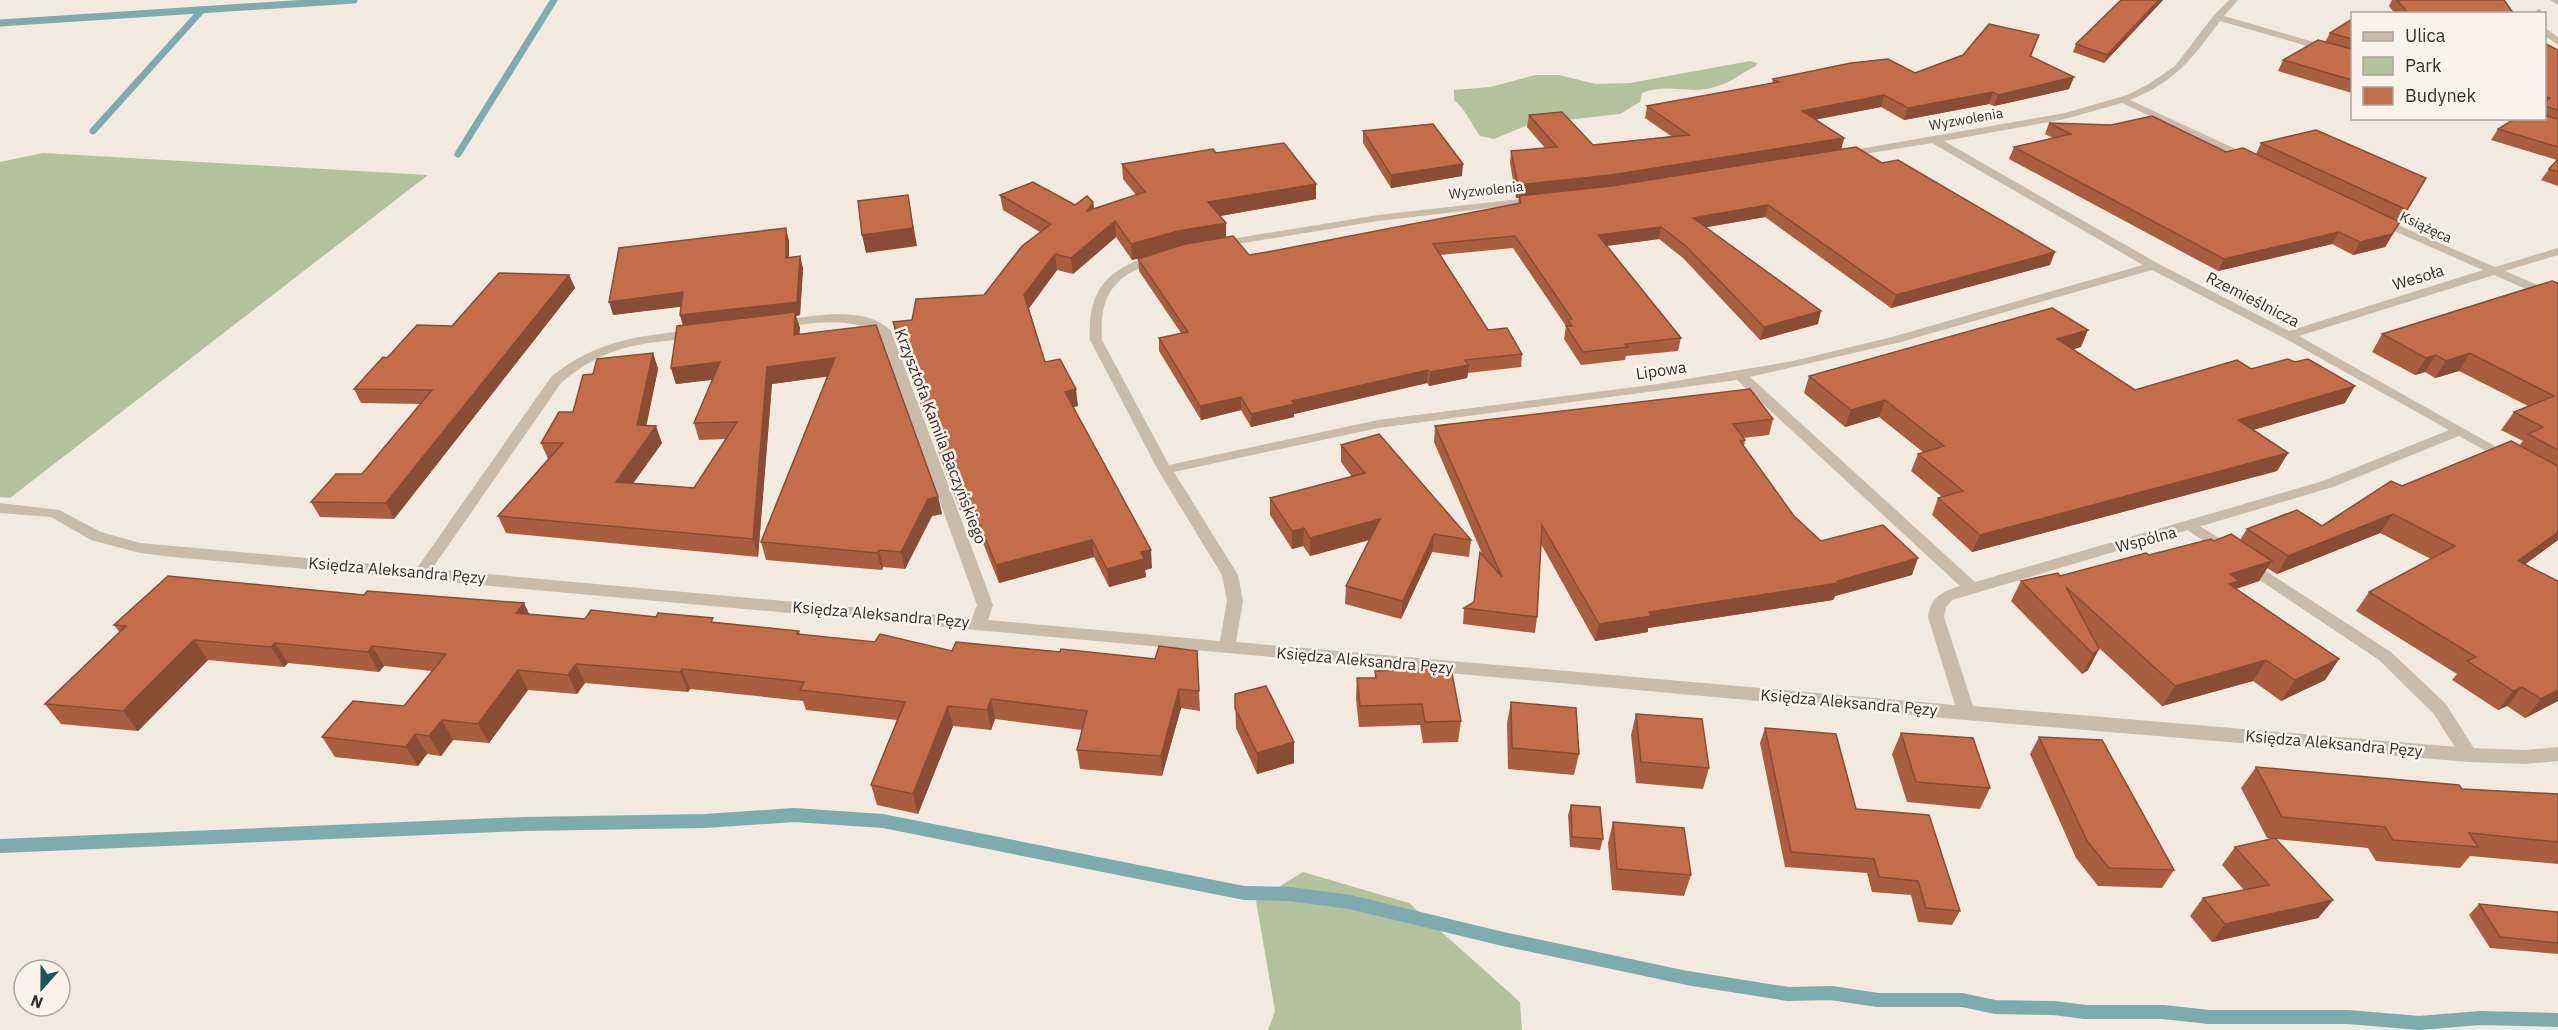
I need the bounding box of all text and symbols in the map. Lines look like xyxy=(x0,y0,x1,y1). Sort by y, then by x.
legend xyxy=(2351,12,2546,120)
text: Ulica xyxy=(2405,24,2446,47)
text: Park xyxy=(2405,54,2442,77)
text: Budynek xyxy=(2405,84,2477,107)
street label: Wyzwolenia xyxy=(1928,104,2005,134)
street label: Wyzwolenia xyxy=(1448,177,1525,203)
street label: Książęca xyxy=(2397,207,2455,247)
street label: Wesoła xyxy=(2390,260,2446,294)
street label: Rzemieślnicza xyxy=(2203,267,2304,331)
street label: Krzysztofa Kamila Baczyńskiego xyxy=(891,325,991,547)
street label: Lipowa xyxy=(1634,356,1688,383)
street label: Wspólna xyxy=(2113,521,2179,557)
street label: Księdza Aleksandra Pęzy xyxy=(308,552,486,588)
street label: Księdza Aleksandra Pęzy xyxy=(792,596,970,632)
street label: Księdza Aleksandra Pęzy xyxy=(1276,642,1454,678)
street label: Księdza Aleksandra Pęzy xyxy=(1760,684,1938,720)
street label: Księdza Aleksandra Pęzy xyxy=(2245,725,2423,761)
north arrow xyxy=(12,958,72,1018)
text: N xyxy=(28,991,46,1013)

